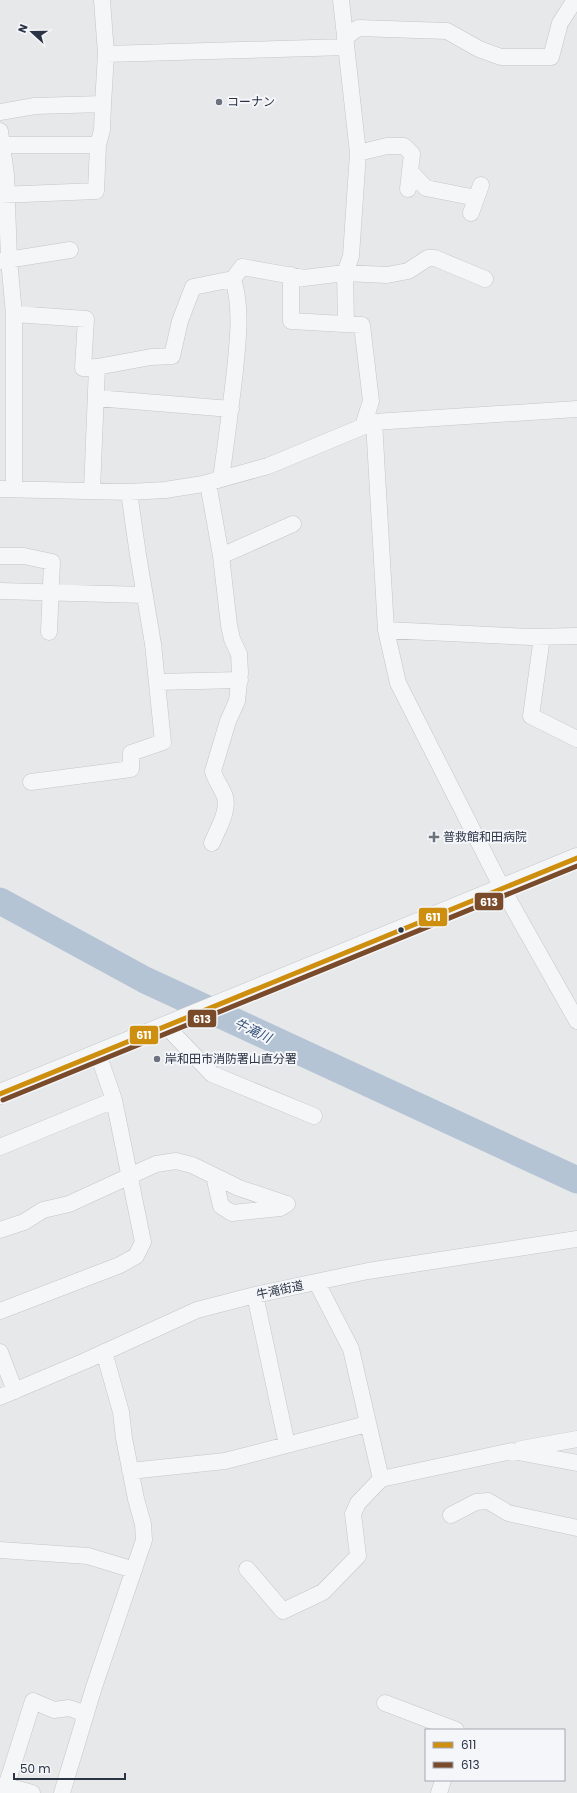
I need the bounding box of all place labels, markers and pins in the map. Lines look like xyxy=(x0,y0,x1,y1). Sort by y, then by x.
place label: コーナン xyxy=(227,93,275,110)
marker: コーナン xyxy=(214,97,224,107)
place label: 普救館和田病院 xyxy=(443,828,527,845)
marker: 普救館和田病院 xyxy=(428,831,440,843)
unlabelled marker xyxy=(396,925,406,935)
place label: 岸和田市消防署山直分署 xyxy=(165,1050,297,1067)
marker: 岸和田市消防署山直分署 xyxy=(152,1054,162,1064)

